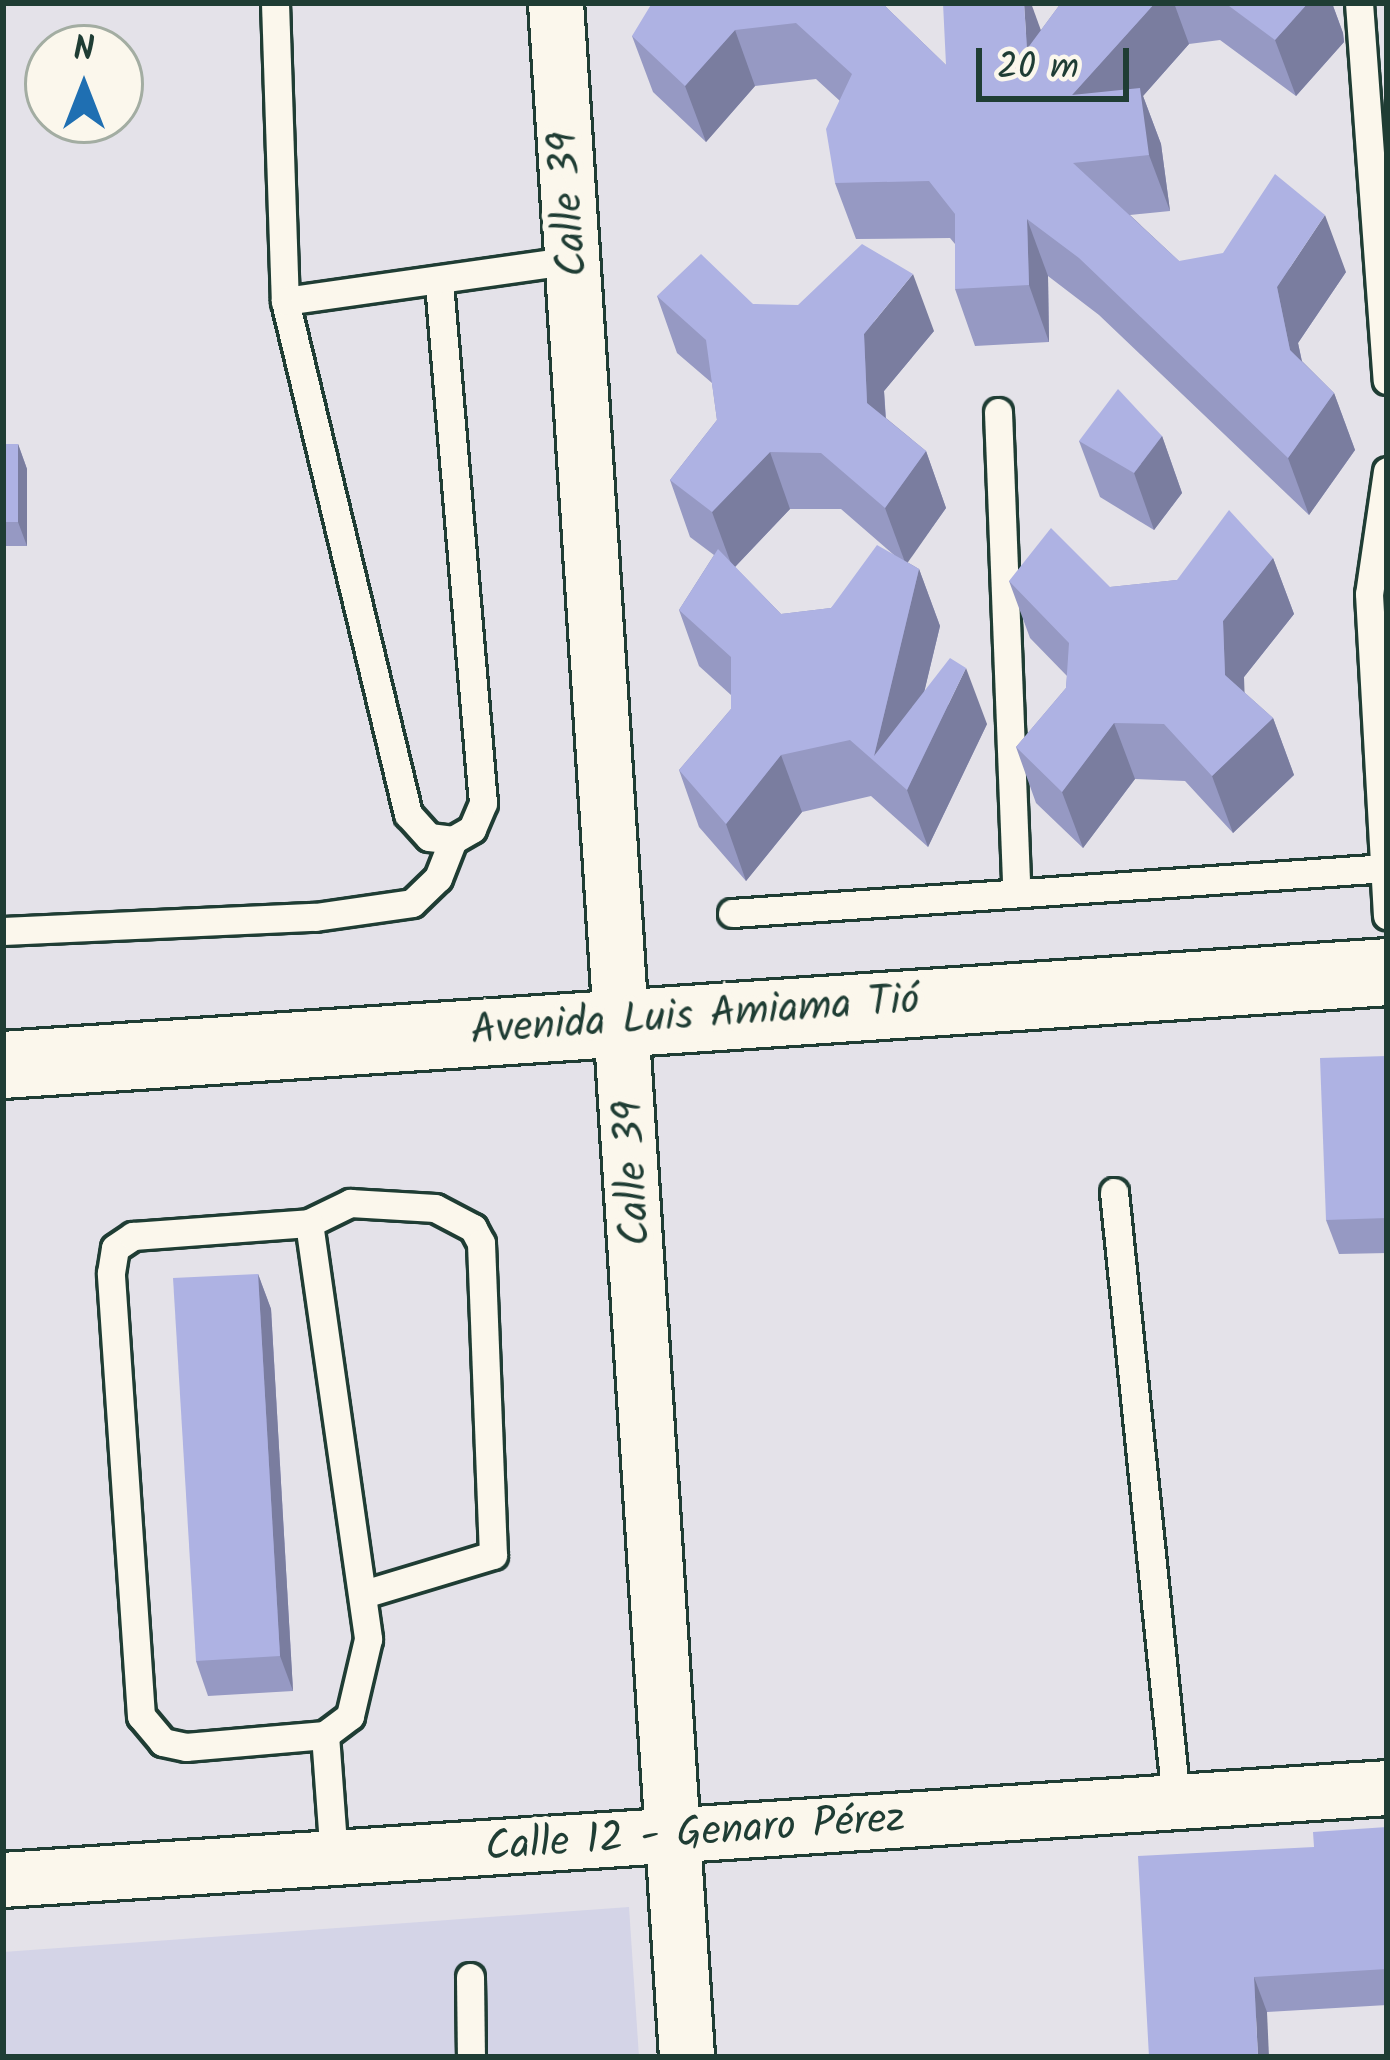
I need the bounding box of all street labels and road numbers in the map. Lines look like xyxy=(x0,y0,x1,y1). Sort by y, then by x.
street label: Calle 39 xyxy=(540,130,600,278)
street label: Avenida Luis Amiama Tió xyxy=(469,976,921,1058)
street label: Calle 39 xyxy=(605,1099,663,1247)
street label: Calle 12 - Genaro Pérez xyxy=(483,1794,907,1874)

